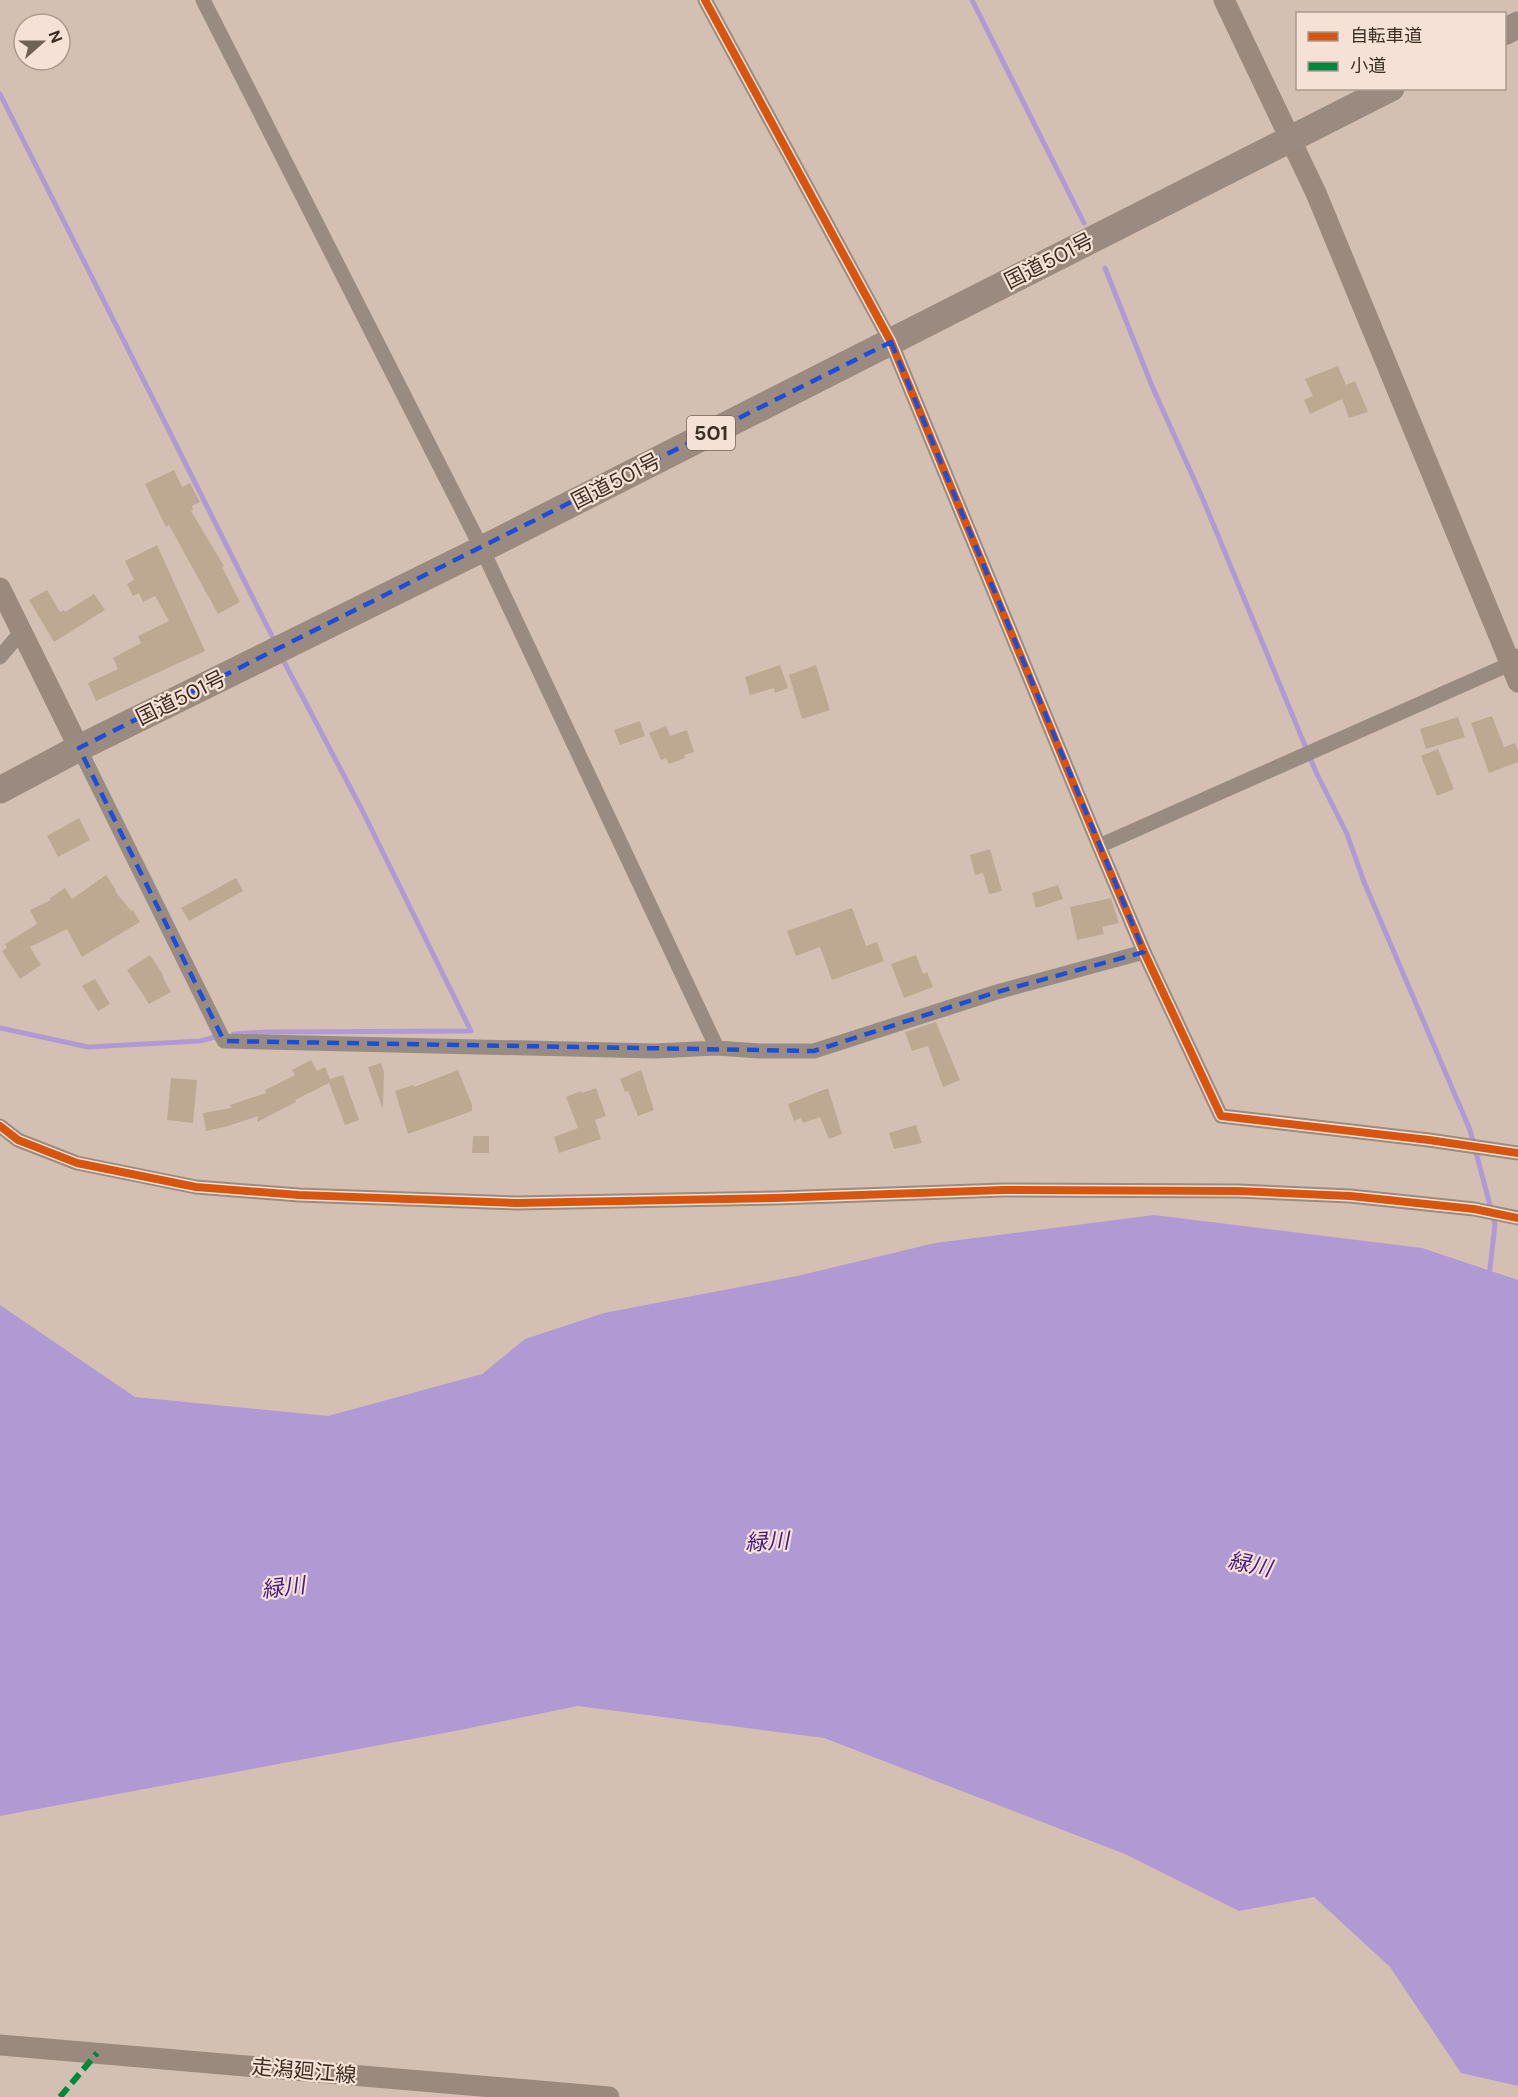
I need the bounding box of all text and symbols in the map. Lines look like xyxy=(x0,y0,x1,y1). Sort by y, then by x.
north arrow xyxy=(12,12,72,72)
legend xyxy=(1296,12,1506,90)
text: 自転車道 xyxy=(1350,24,1422,48)
text: N xyxy=(44,28,67,46)
text: 小道 xyxy=(1350,54,1386,78)
street label: 国道501号 xyxy=(1000,227,1098,295)
road number: 501 xyxy=(687,416,735,450)
street label: 国道501号 xyxy=(567,447,665,515)
street label: 国道501号 xyxy=(131,664,231,732)
water label: 緑川 xyxy=(744,1526,792,1557)
water label: 緑川 xyxy=(1225,1546,1276,1584)
water label: 緑川 xyxy=(259,1570,309,1605)
street label: 走潟廻江線 xyxy=(250,2052,358,2090)

